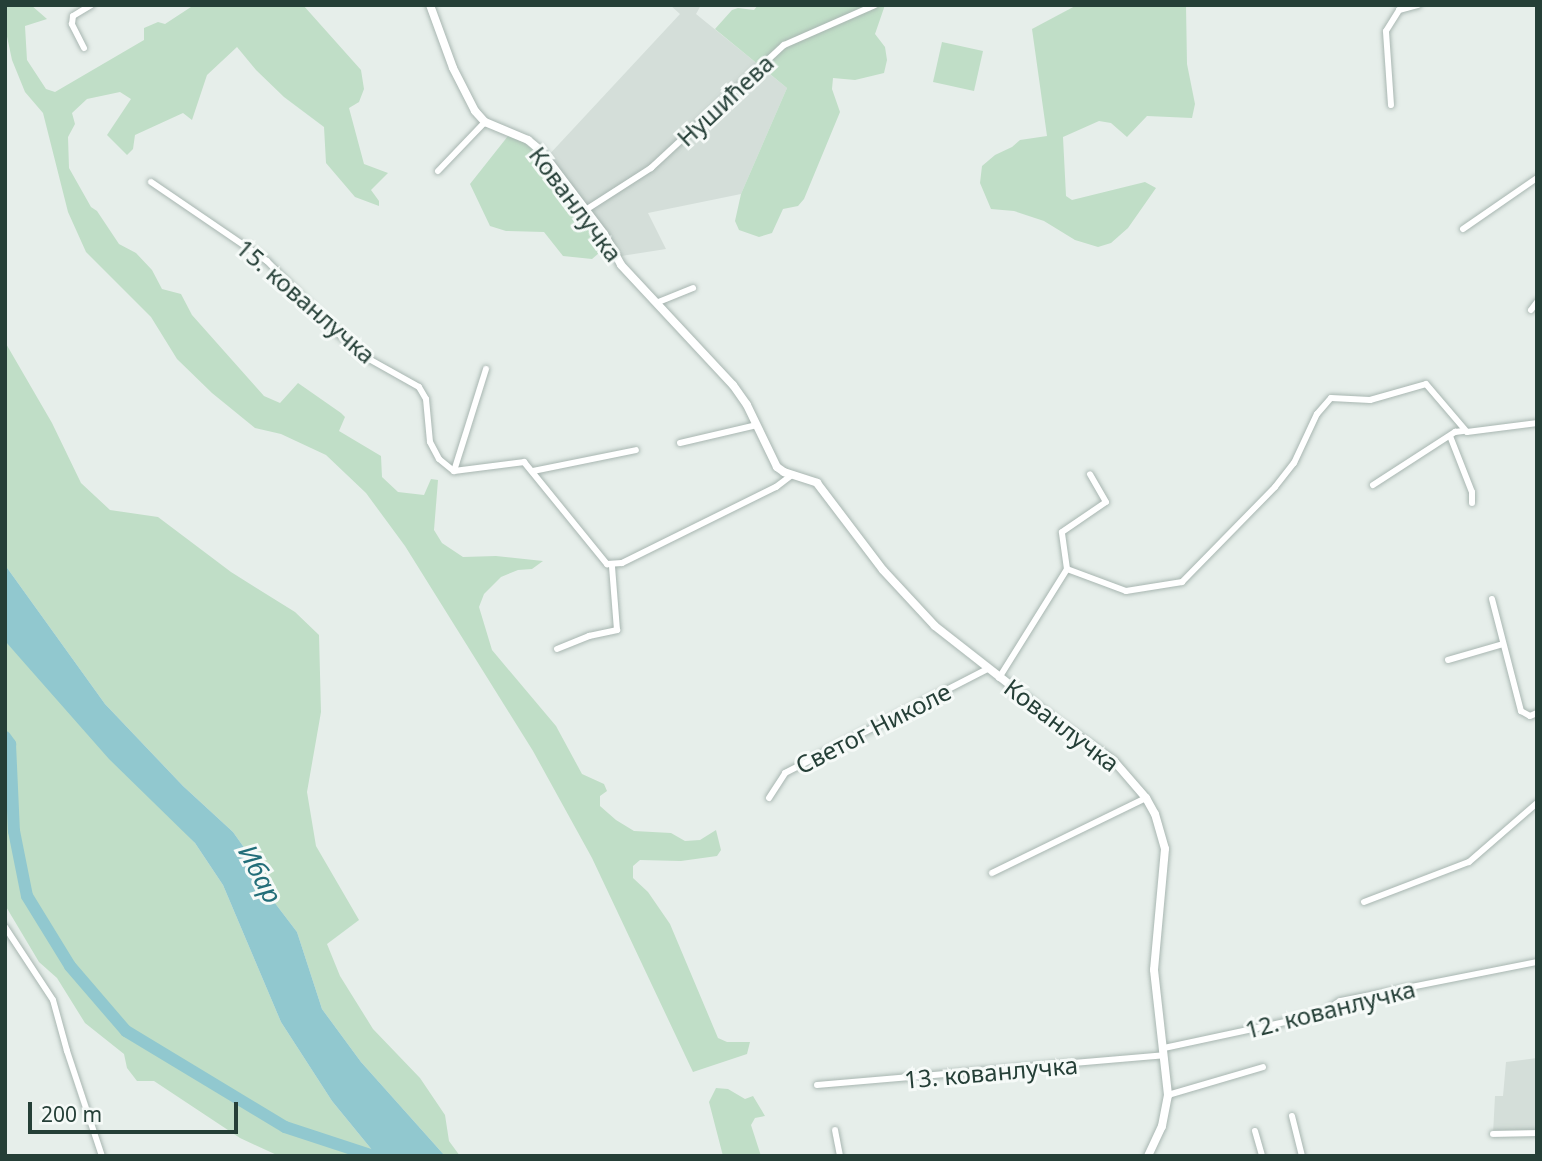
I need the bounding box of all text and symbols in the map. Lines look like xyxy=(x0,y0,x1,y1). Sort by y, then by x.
street label: Нушићева xyxy=(671,48,779,152)
street label: Кованлучка xyxy=(523,141,629,267)
street label: 15. кованлучка xyxy=(231,233,381,369)
street label: Кованлучка xyxy=(999,672,1125,778)
street label: Светог Николе xyxy=(791,676,955,780)
water label: Ибар xyxy=(232,839,288,909)
street label: 12. кованлучка xyxy=(1242,974,1418,1044)
street label: 13. кованлучка xyxy=(903,1050,1079,1094)
scale bar xyxy=(32,1088,242,1132)
text: 200 m xyxy=(41,1100,102,1128)

